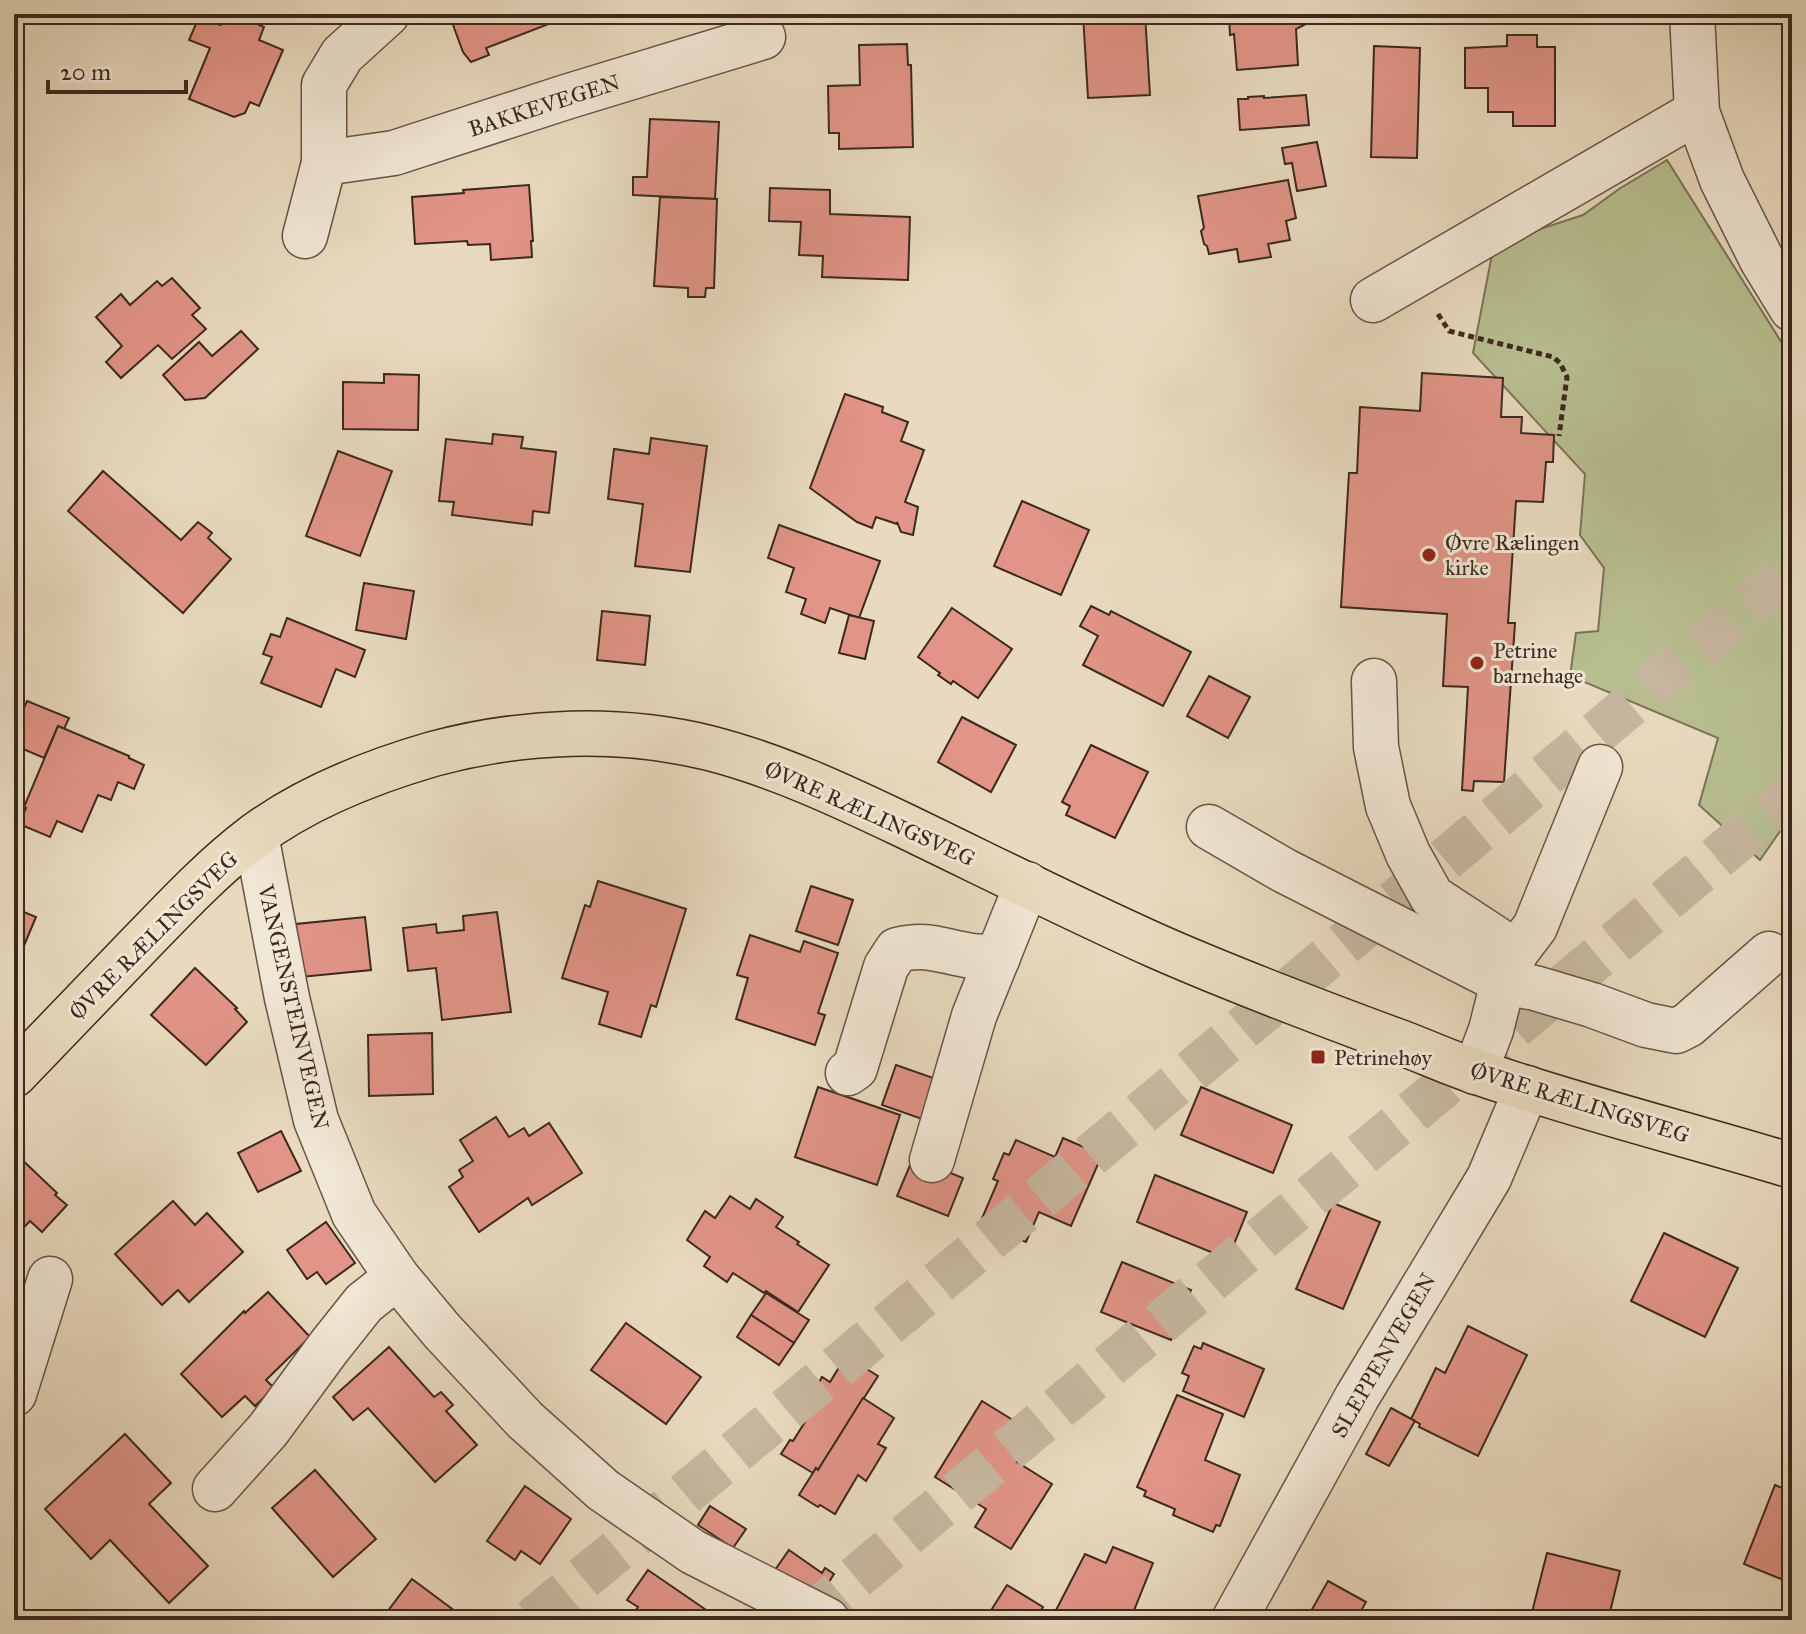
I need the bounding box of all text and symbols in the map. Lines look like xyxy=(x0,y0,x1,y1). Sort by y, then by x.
scale bar xyxy=(48,44,186,94)
text: 20 m xyxy=(60,57,111,87)
street label: BAKKEVEGEN xyxy=(465,68,624,143)
place label: Øvre Rælingen kirke xyxy=(1445,529,1579,581)
marker: Øvre Rælingen kirke xyxy=(1420,546,1438,564)
place label: Petrine barnehage xyxy=(1493,637,1583,689)
marker: Petrine barnehage xyxy=(1468,654,1486,672)
street label: ØVRE RÆLINGSVEG xyxy=(760,755,979,872)
street label: ØVRE RÆLINGSVEG xyxy=(63,845,243,1025)
street label: VANGENSTEINVEGEN xyxy=(252,881,335,1133)
place label: Petrinehøy xyxy=(1334,1044,1432,1071)
marker: Petrinehøy xyxy=(1309,1048,1327,1066)
street label: ØVRE RÆLINGSVEG xyxy=(1467,1056,1693,1149)
street label: SLEPPENVEGEN xyxy=(1325,1268,1442,1442)

